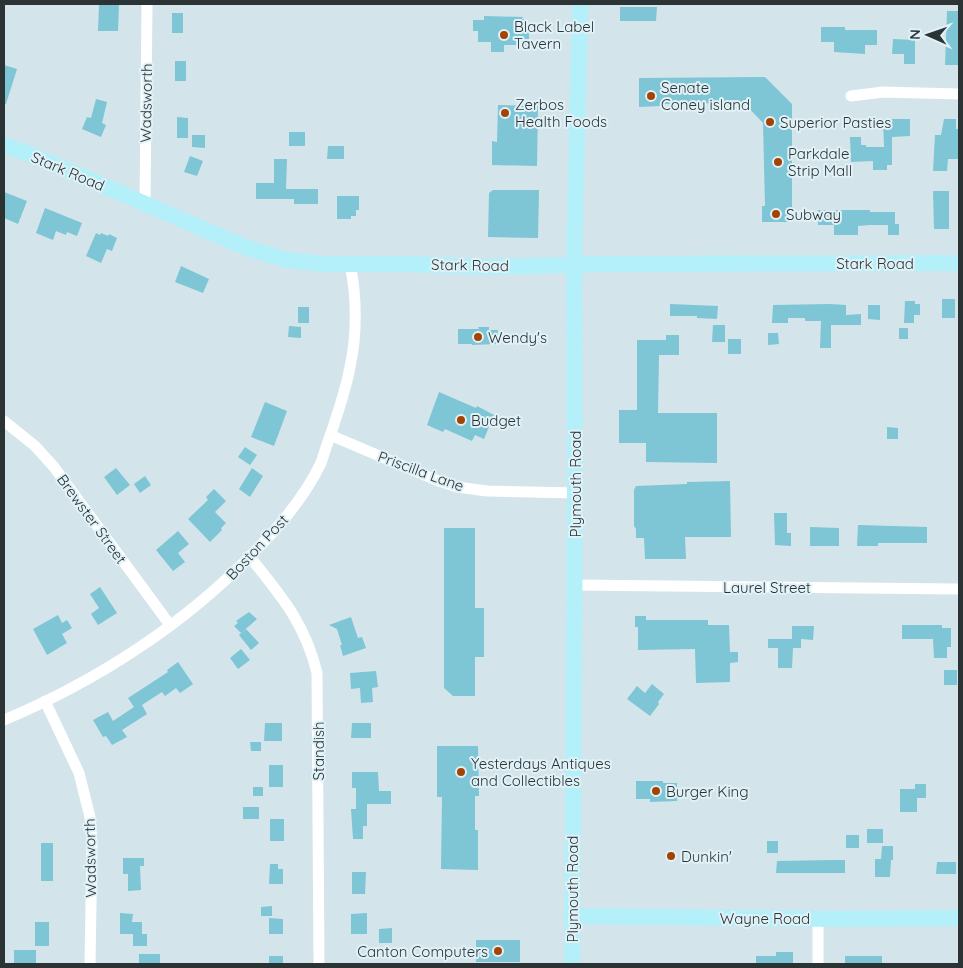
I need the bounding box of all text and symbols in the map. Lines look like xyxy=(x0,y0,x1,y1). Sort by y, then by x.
north arrow xyxy=(903,10,953,60)
place label: Black Label Tavern xyxy=(514,17,594,53)
marker: Black Label Tavern xyxy=(498,29,510,41)
text: N xyxy=(906,29,924,40)
street label: Wadsworth xyxy=(136,63,156,143)
place label: Senate Coney island xyxy=(661,78,750,114)
marker: Senate Coney island xyxy=(645,90,657,102)
place label: Zerbos Health Foods xyxy=(515,95,607,131)
marker: Zerbos Health Foods xyxy=(499,107,511,119)
place label: Superior Pasties xyxy=(780,113,891,132)
marker: Superior Pasties xyxy=(764,116,776,128)
place label: Parkdale Strip Mall xyxy=(788,144,852,180)
street label: Stark Road xyxy=(29,147,107,195)
marker: Parkdale Strip Mall xyxy=(772,156,784,168)
place label: Subway xyxy=(786,205,841,224)
marker: Subway xyxy=(770,208,782,220)
street label: Stark Road xyxy=(836,254,914,273)
street label: Stark Road xyxy=(431,255,509,275)
place label: Wendy's xyxy=(488,328,547,347)
marker: Wendy's xyxy=(472,331,484,343)
place label: Budget xyxy=(471,411,521,430)
marker: Budget xyxy=(455,414,467,426)
street label: Plymouth Road xyxy=(566,431,585,537)
street label: Priscilla Lane xyxy=(375,447,467,495)
street label: Brewster Street xyxy=(53,470,131,568)
street label: Boston Post xyxy=(222,510,292,584)
street label: Laurel Street xyxy=(723,578,811,597)
street label: Standish xyxy=(309,721,328,781)
place label: Yesterdays Antiques and Collectibles xyxy=(471,754,611,790)
marker: Yesterdays Antiques and Collectibles xyxy=(455,766,467,778)
place label: Burger King xyxy=(666,782,749,801)
marker: Burger King xyxy=(650,785,662,797)
street label: Wadsworth xyxy=(80,818,100,898)
street label: Plymouth Road xyxy=(563,836,582,942)
place label: Dunkin' xyxy=(681,847,732,866)
marker: Dunkin' xyxy=(665,850,677,862)
street label: Wayne Road xyxy=(720,909,810,928)
place label: Canton Computers xyxy=(357,942,488,961)
marker: Canton Computers xyxy=(492,945,504,957)

